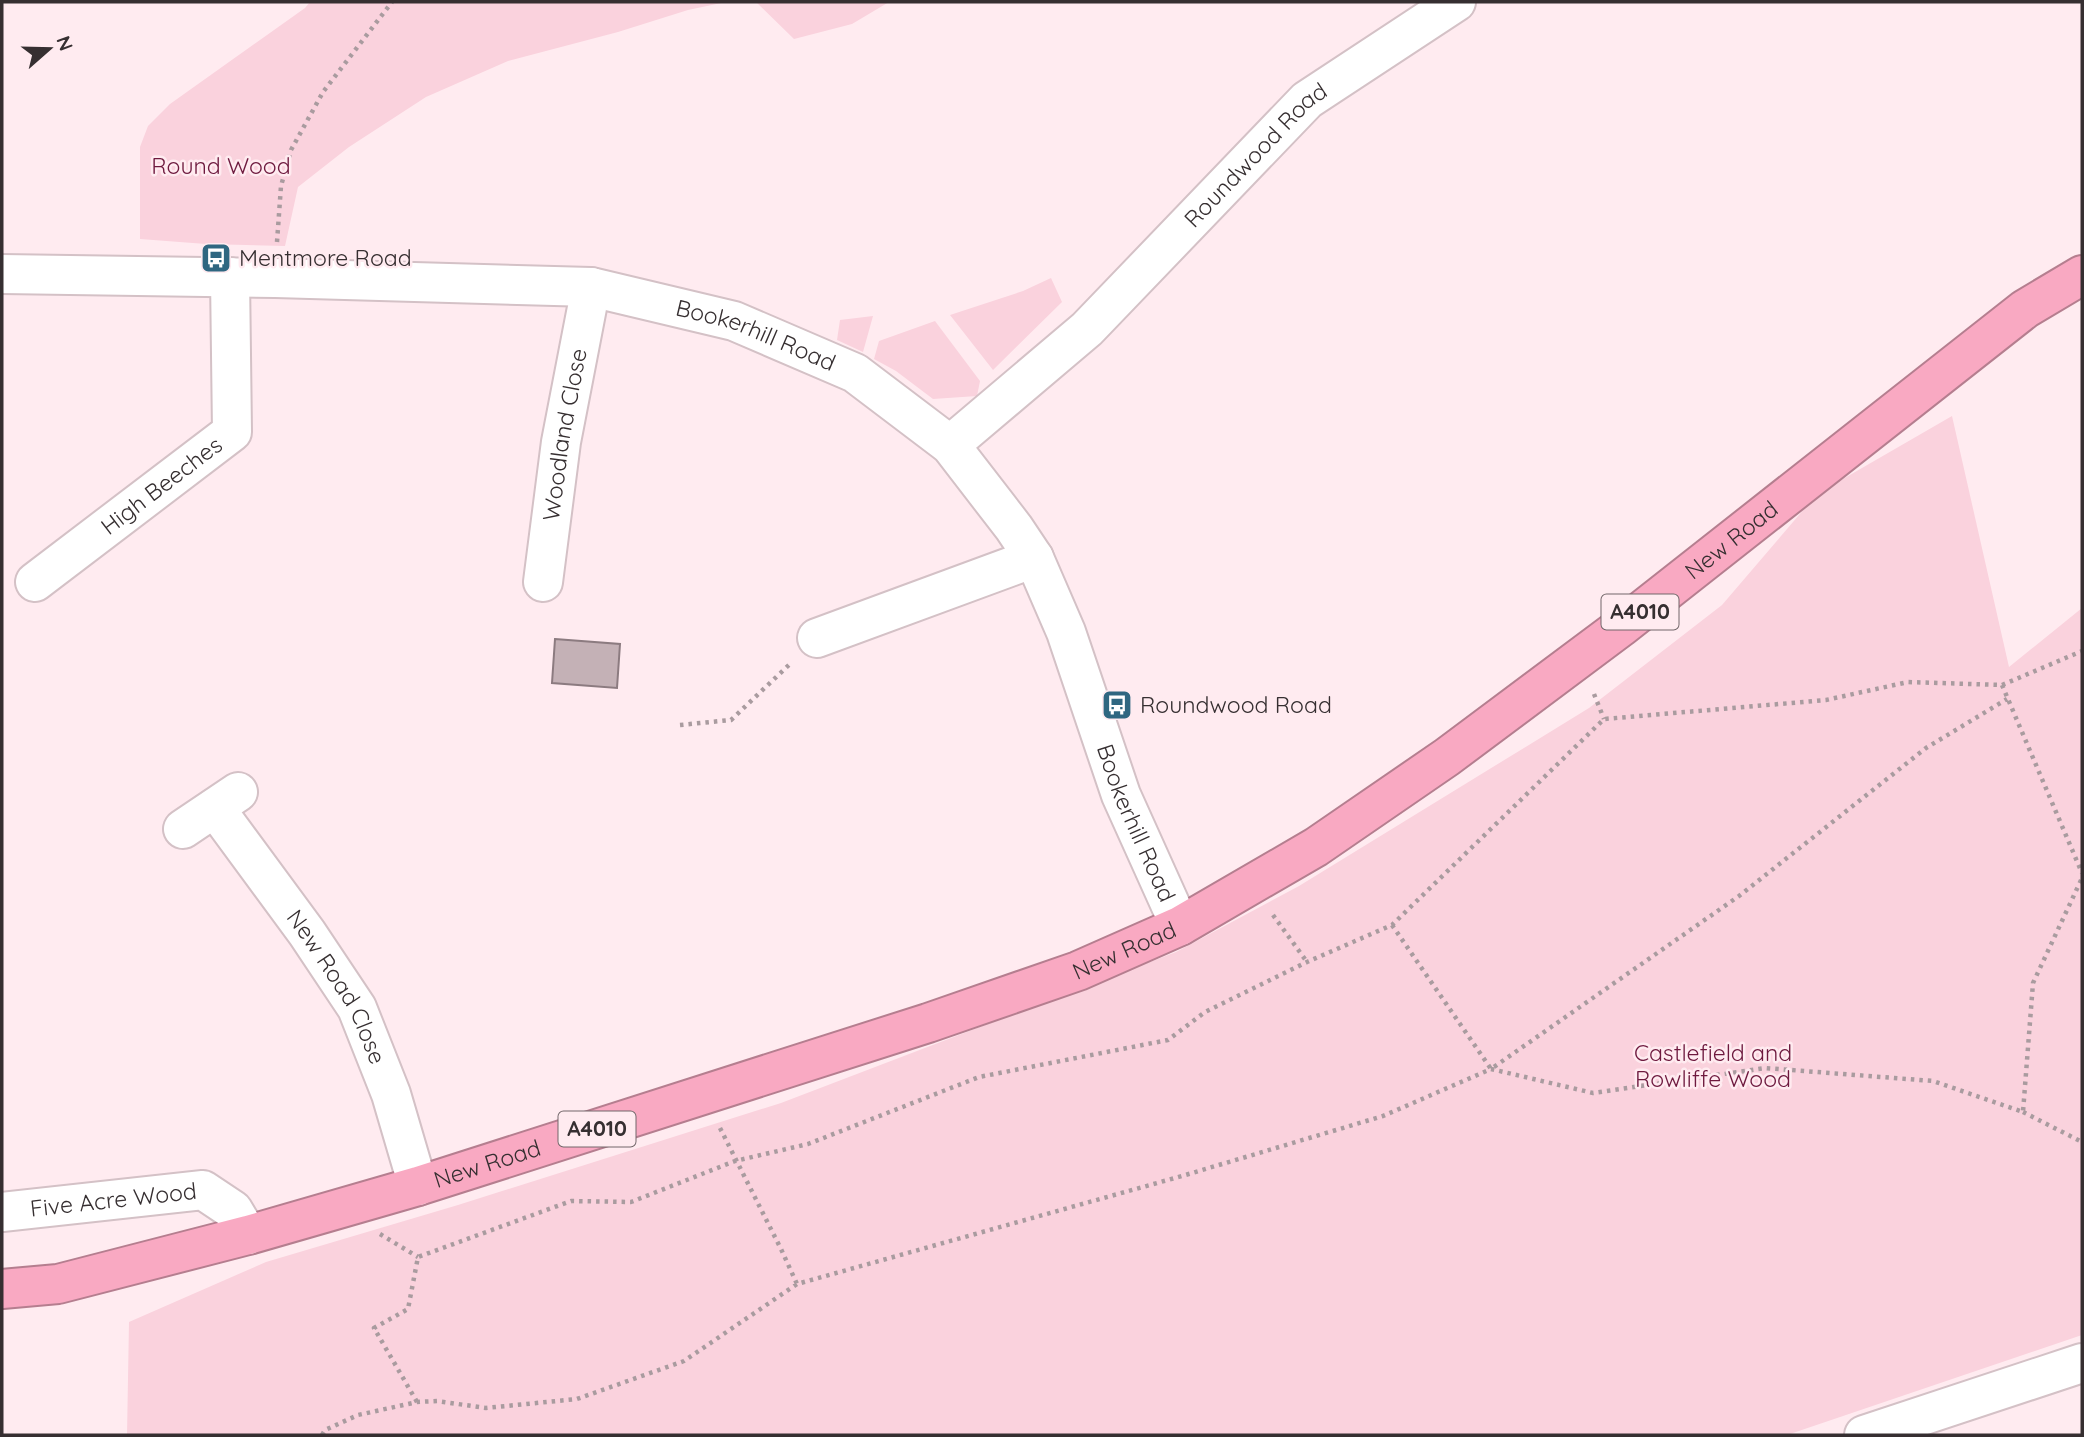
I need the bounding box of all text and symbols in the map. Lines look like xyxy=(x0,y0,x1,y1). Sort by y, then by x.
north arrow xyxy=(14,14,84,84)
text: N xyxy=(51,33,79,54)
street label: Roundwood Road xyxy=(1178,76,1332,233)
park label: Round Wood xyxy=(151,151,291,180)
bus stop icon: Mentmore Road xyxy=(199,241,233,275)
place label: Mentmore Road xyxy=(239,243,412,272)
street label: Bookerhill Road xyxy=(673,293,840,377)
street label: Woodland Close xyxy=(536,346,593,522)
street label: High Beeches xyxy=(95,430,228,541)
street label: New Road xyxy=(1679,494,1784,585)
road number: A4010 xyxy=(1602,594,1678,630)
bus stop icon: Roundwood Road xyxy=(1100,688,1134,722)
place label: Roundwood Road xyxy=(1140,690,1332,719)
street label: Bookerhill Road xyxy=(1091,740,1182,906)
street label: New Road Close xyxy=(281,904,393,1068)
street label: New Road xyxy=(1068,915,1180,986)
park label: Castlefield and Rowliffe Wood xyxy=(1634,1038,1792,1093)
road number: A4010 xyxy=(558,1112,636,1146)
street label: New Road xyxy=(430,1133,544,1194)
street label: Five Acre Wood xyxy=(28,1176,198,1223)

